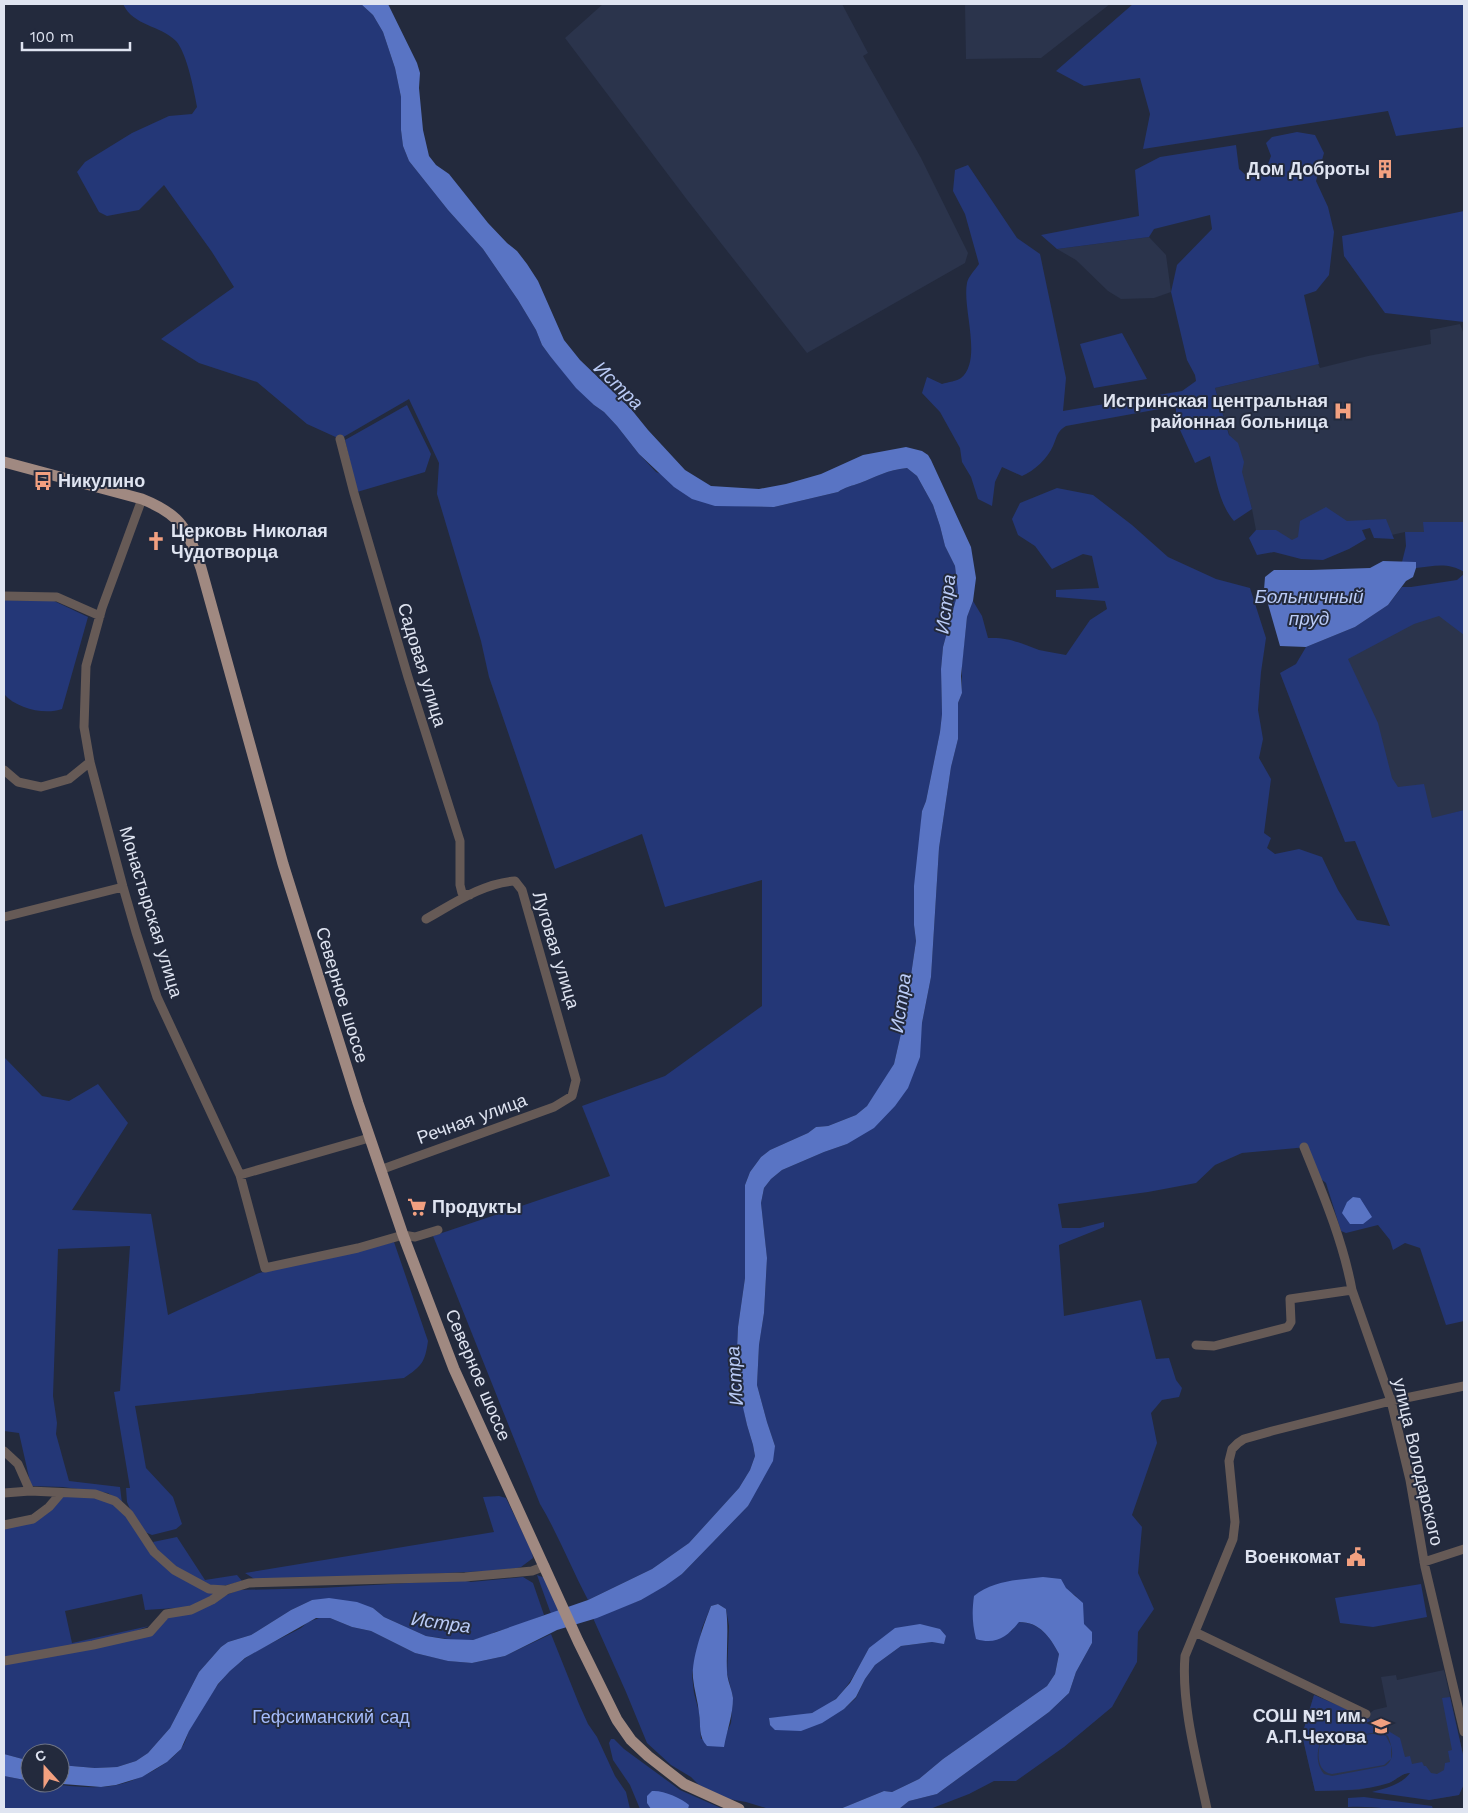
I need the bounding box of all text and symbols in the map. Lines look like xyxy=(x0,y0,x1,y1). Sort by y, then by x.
scale bar xyxy=(22,20,130,52)
text: 100 m xyxy=(30,28,74,46)
place label: Дом Доброты xyxy=(1247,158,1370,179)
building icon: Дом Доброты xyxy=(1374,158,1396,180)
water label: Истра xyxy=(589,356,648,414)
place label: Истринская центральная районная больница xyxy=(1103,390,1329,432)
hospital icon: Истринская центральная районная больница xyxy=(1332,400,1354,422)
bus stop icon: Никулино xyxy=(32,470,54,492)
place label: Никулино xyxy=(58,470,145,491)
place label: Церковь Николая Чудотворца xyxy=(171,520,328,562)
church icon: Церковь Николая Чудотворца xyxy=(145,530,167,552)
water label: Истра xyxy=(930,573,961,635)
water label: Больничный пруд xyxy=(1254,585,1364,630)
street label: Садовая улица xyxy=(394,600,452,730)
street label: Монастырская улица xyxy=(115,824,188,1001)
street label: Луговая улица xyxy=(529,888,585,1012)
street label: Северное шоссе xyxy=(312,924,373,1065)
water label: Истра xyxy=(885,972,916,1034)
street label: Речная улица xyxy=(414,1089,531,1148)
supermarket icon: Продукты xyxy=(406,1196,428,1218)
place label: Продукты xyxy=(432,1196,522,1217)
street label: Северное шоссе xyxy=(441,1306,516,1444)
water label: Истра xyxy=(721,1345,748,1407)
street label: улица Володарского xyxy=(1389,1376,1448,1548)
place label: Военкомат xyxy=(1245,1546,1341,1567)
public building icon: Военкомат xyxy=(1345,1546,1367,1568)
water label: Истра xyxy=(410,1607,472,1638)
place label: СОШ №1 им. А.П.Чехова xyxy=(1253,1705,1367,1747)
park label: Гефсиманский сад xyxy=(252,1706,410,1727)
school or university icon: СОШ №1 им. А.П.Чехова xyxy=(1370,1715,1392,1737)
north arrow xyxy=(20,1743,70,1793)
text: С xyxy=(33,1747,48,1765)

